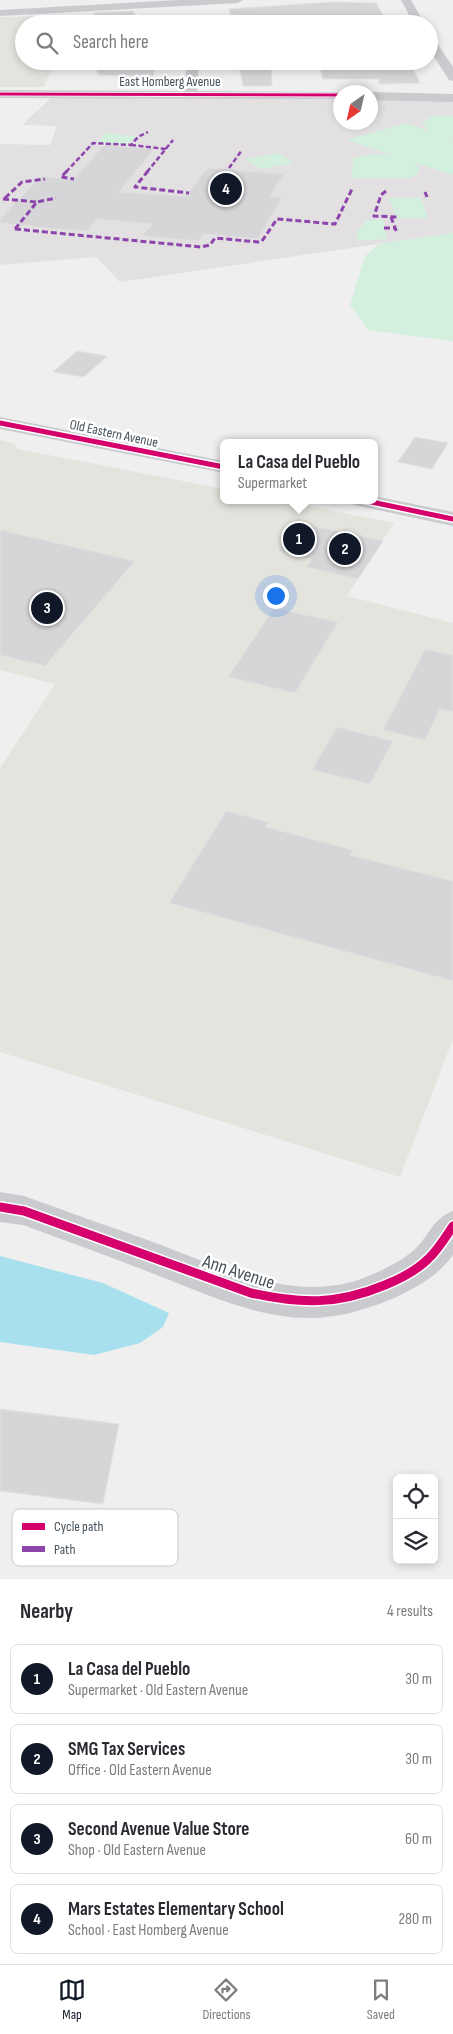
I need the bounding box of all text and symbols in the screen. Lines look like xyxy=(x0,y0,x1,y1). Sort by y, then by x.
search box xyxy=(15,15,438,70)
icon: search xyxy=(33,29,61,57)
text: Search here xyxy=(73,31,149,54)
street label: East Homberg Avenue xyxy=(119,73,221,90)
north arrow xyxy=(333,85,378,130)
pin: 4 xyxy=(210,170,242,208)
street label: Old Eastern Avenue xyxy=(68,416,160,451)
popup xyxy=(220,439,378,504)
text: La Casa del Pueblo xyxy=(238,451,360,474)
text: Supermarket xyxy=(238,474,307,493)
pin: 1 xyxy=(283,520,315,558)
pin: 2 xyxy=(329,530,361,568)
your location xyxy=(263,583,289,609)
pin: 3 xyxy=(31,589,63,627)
street label: Ann Avenue xyxy=(199,1250,277,1295)
map controls xyxy=(393,1474,438,1564)
button: locate xyxy=(393,1474,438,1519)
legend xyxy=(12,1509,178,1566)
text: Cycle path xyxy=(54,1518,104,1535)
button: layers xyxy=(393,1519,438,1564)
text: Path xyxy=(54,1541,75,1558)
text: Nearby xyxy=(20,1599,73,1624)
text: 4 results xyxy=(387,1602,433,1621)
text: La Casa del Pueblo xyxy=(68,1658,190,1681)
text: 1 xyxy=(34,1670,40,1689)
text: 30 m xyxy=(405,1670,432,1689)
text: Supermarket · Old Eastern Avenue xyxy=(68,1681,248,1700)
text: SMG Tax Services xyxy=(68,1738,185,1761)
text: 2 xyxy=(33,1750,41,1769)
text: 30 m xyxy=(405,1750,432,1769)
text: Office · Old Eastern Avenue xyxy=(68,1761,212,1780)
text: Second Avenue Value Store xyxy=(68,1818,249,1841)
text: 3 xyxy=(33,1830,41,1849)
text: 60 m xyxy=(405,1830,432,1849)
text: Shop · Old Eastern Avenue xyxy=(68,1841,206,1860)
text: Mars Estates Elementary School xyxy=(68,1898,284,1921)
text: 4 xyxy=(33,1910,41,1929)
text: 280 m xyxy=(398,1910,432,1929)
text: School · East Homberg Avenue xyxy=(68,1921,229,1940)
tab: Map xyxy=(58,1976,86,2023)
tab: Directions xyxy=(202,1976,251,2023)
tab: Saved xyxy=(367,1976,395,2023)

